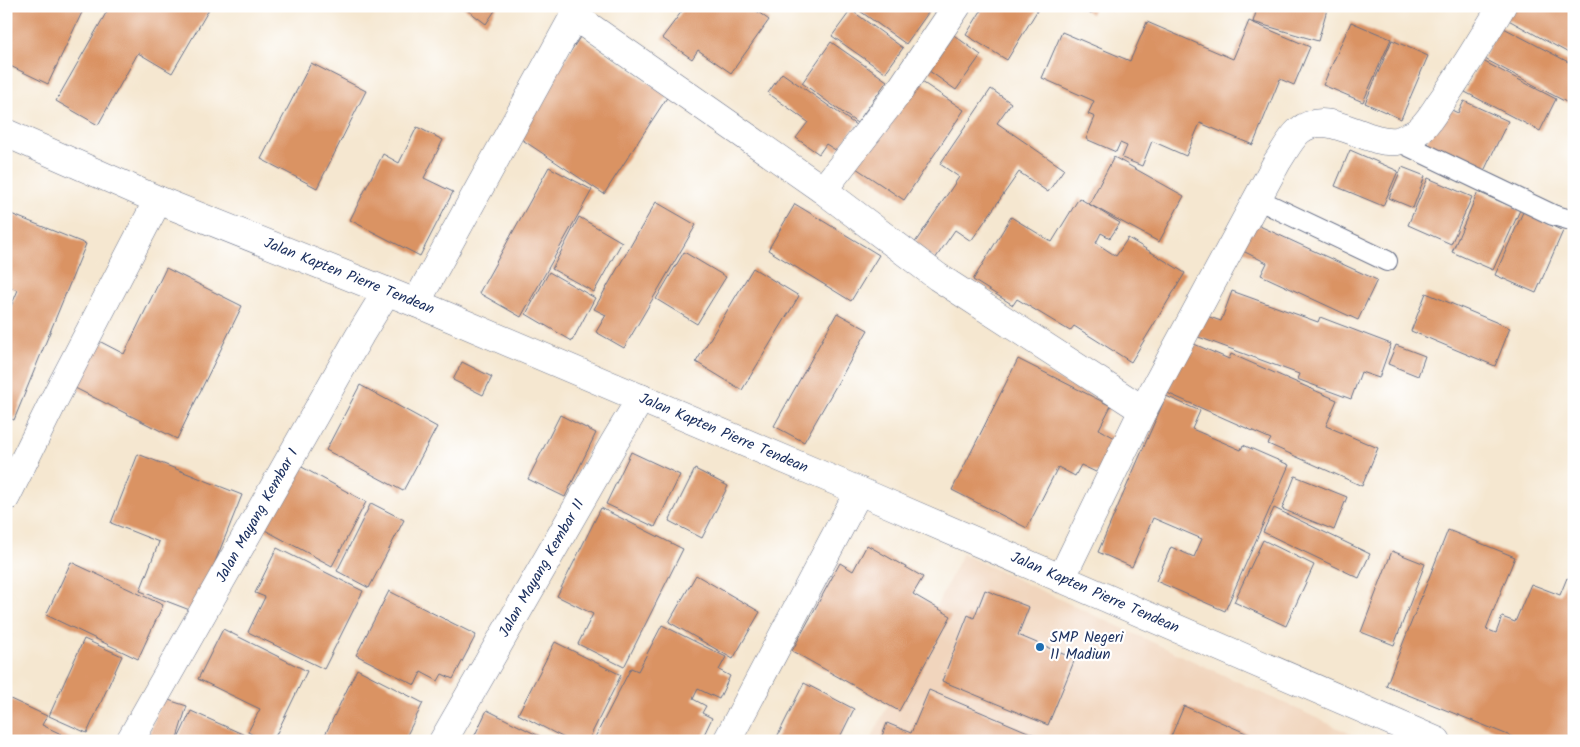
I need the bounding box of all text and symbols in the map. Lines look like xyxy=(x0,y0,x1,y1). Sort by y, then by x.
street label: Jalan Kapten Pierre Tendean xyxy=(260,231,438,321)
street label: Jalan Kapten Pierre Tendean xyxy=(635,387,812,480)
street label: Jalan Mayang Kembar I xyxy=(210,444,306,587)
street label: Jalan Mayang Kembar II xyxy=(493,495,591,642)
street label: Jalan Kapten Pierre Tendean xyxy=(1007,546,1183,640)
place label: SMP Negeri 11 Madiun xyxy=(1050,626,1125,667)
marker: SMP Negeri 11 Madiun xyxy=(1034,641,1046,653)

